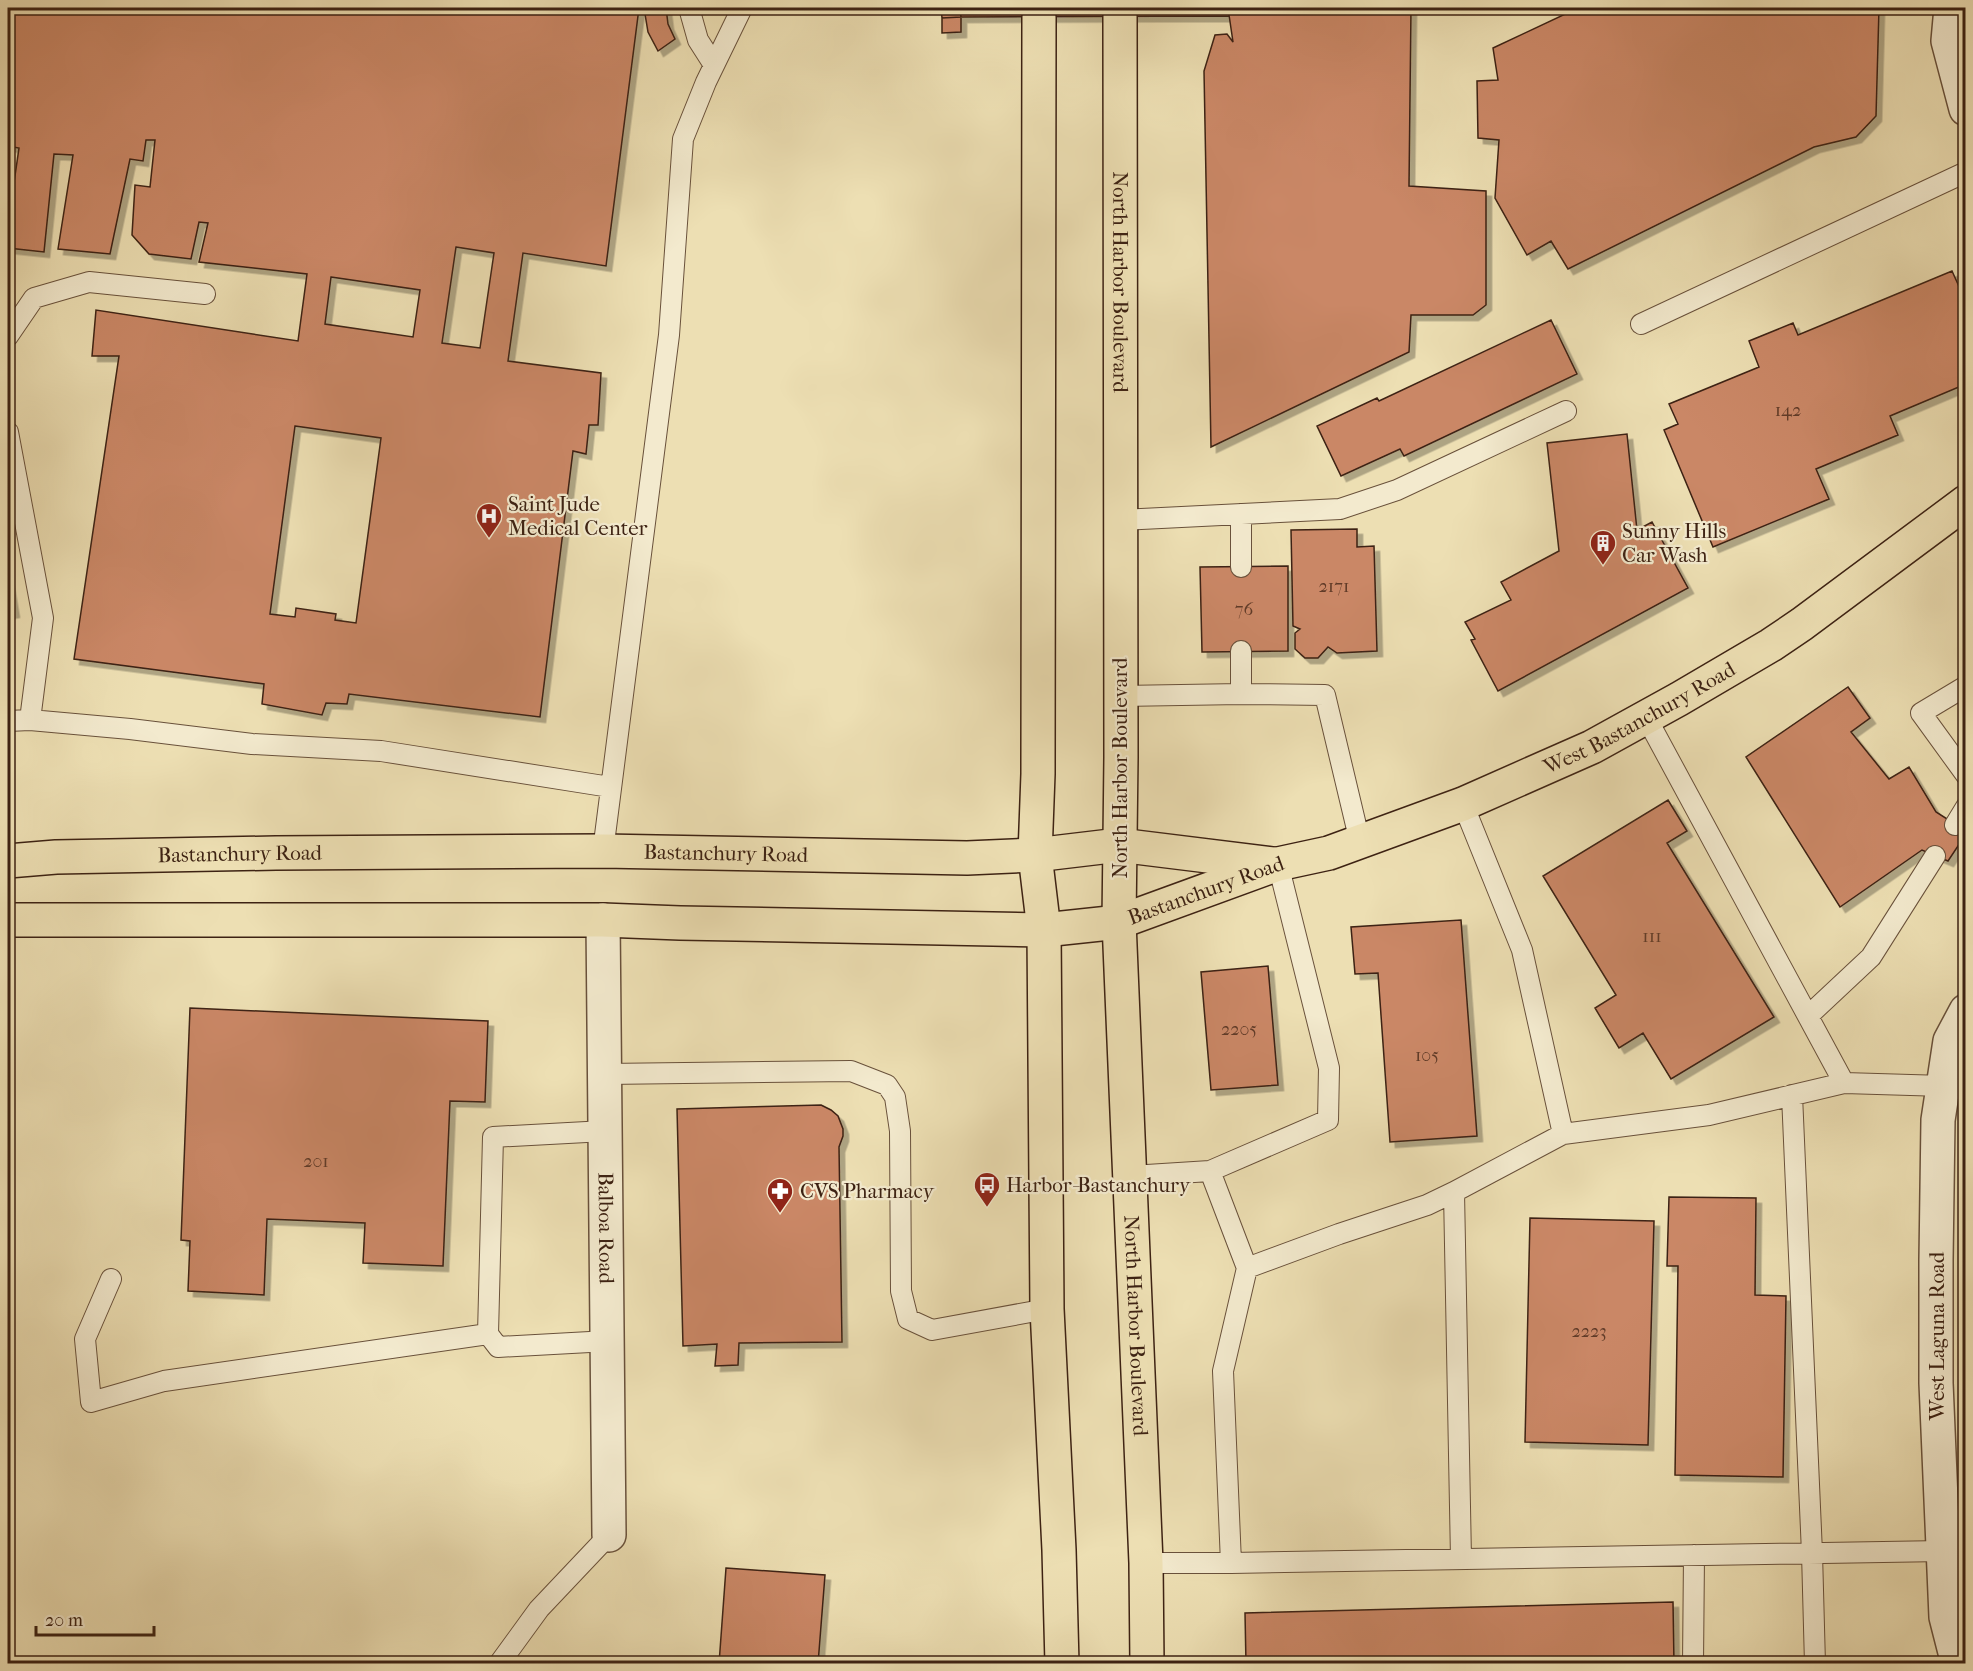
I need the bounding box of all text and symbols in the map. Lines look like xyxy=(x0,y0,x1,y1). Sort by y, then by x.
street label: North Harbor Boulevard xyxy=(1108,171,1133,393)
house number: 142 xyxy=(1775,400,1801,421)
place label: Saint Jude Medical Center xyxy=(508,492,648,540)
hospital icon: Saint Jude Medical Center xyxy=(474,501,504,539)
place label: Sunny Hills Car Wash xyxy=(1622,519,1726,567)
building icon: Sunny Hills Car Wash xyxy=(1588,528,1618,566)
house number: 2171 xyxy=(1319,576,1349,597)
house number: 76 xyxy=(1235,599,1253,620)
street label: North Harbor Boulevard xyxy=(1108,657,1132,879)
street label: West Bastanchury Road xyxy=(1539,657,1740,779)
street label: Bastanchury Road xyxy=(643,840,809,867)
street label: Bastanchury Road xyxy=(157,841,323,867)
street label: Bastanchury Road xyxy=(1124,851,1288,930)
house number: 111 xyxy=(1642,926,1662,947)
house number: 2205 xyxy=(1221,1019,1257,1040)
house number: 105 xyxy=(1415,1045,1439,1066)
house number: 201 xyxy=(303,1151,329,1172)
bus stop icon: Harbor-Bastanchury xyxy=(972,1170,1002,1208)
street label: Balboa Road xyxy=(593,1172,619,1285)
place label: Harbor-Bastanchury xyxy=(1006,1173,1191,1197)
pharmacy icon: CVS Pharmacy xyxy=(765,1176,795,1214)
place label: CVS Pharmacy xyxy=(800,1179,935,1203)
street label: North Harbor Boulevard xyxy=(1119,1215,1153,1437)
street label: West Laguna Road xyxy=(1925,1251,1949,1421)
house number: 2223 xyxy=(1571,1321,1607,1342)
scale bar xyxy=(36,1599,154,1637)
text: 20 m xyxy=(45,1610,83,1631)

